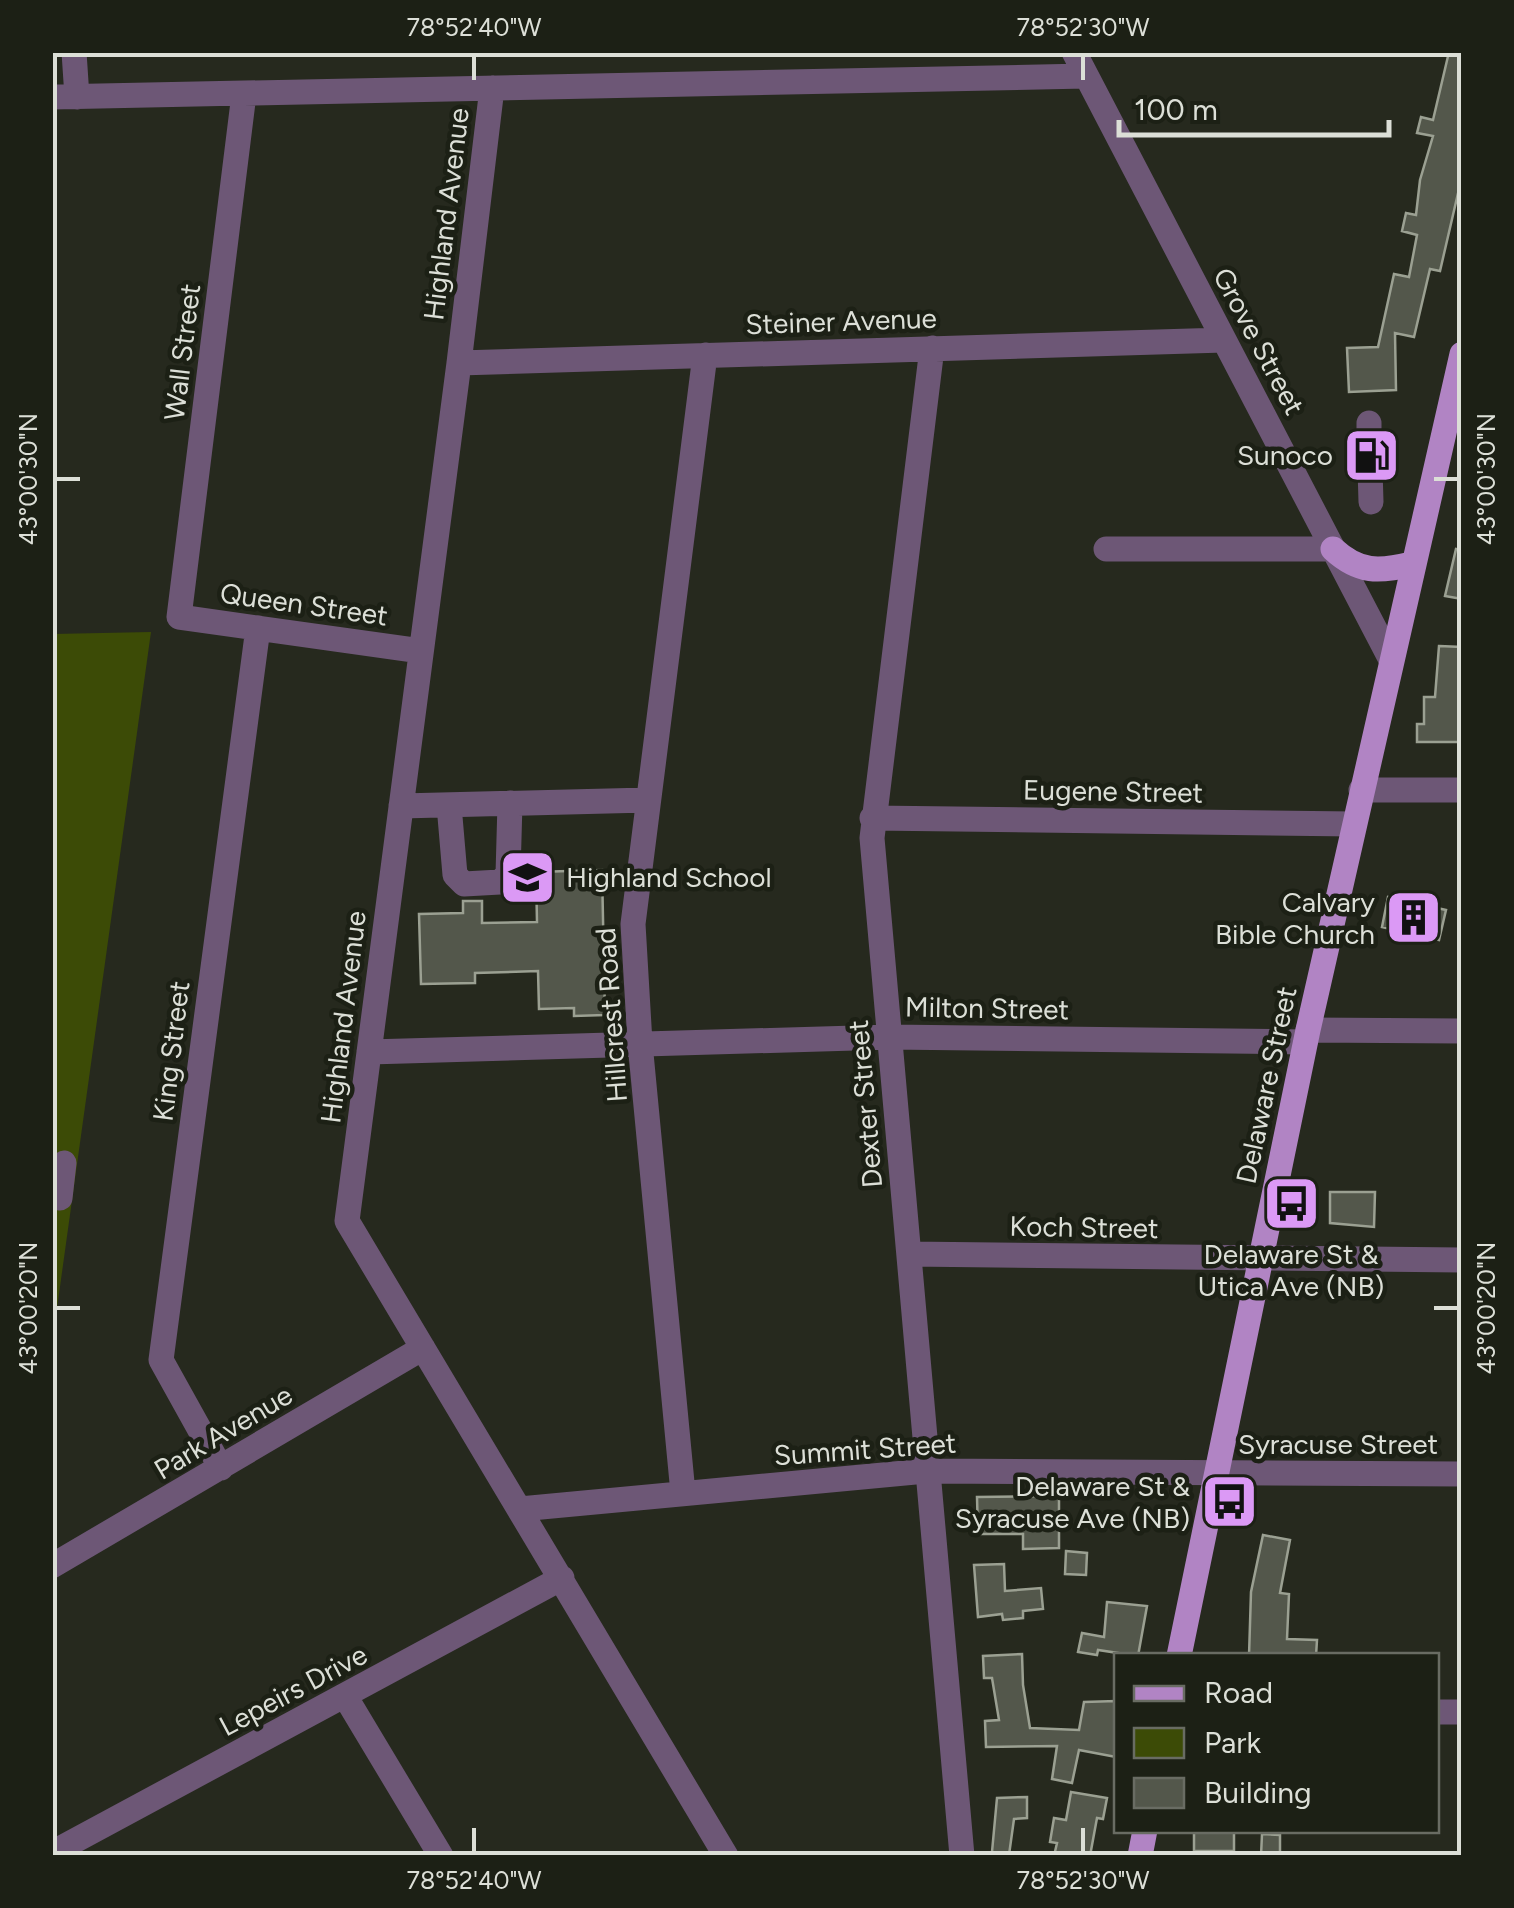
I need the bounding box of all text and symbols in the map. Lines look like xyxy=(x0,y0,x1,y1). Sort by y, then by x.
text: 78°52'40"W xyxy=(407,12,541,42)
text: 78°52'30"W xyxy=(1017,12,1149,42)
scale bar xyxy=(1119,75,1389,137)
text: 100 m xyxy=(1134,91,1218,128)
street label: Highland Avenue xyxy=(416,106,476,322)
street label: Grove Street xyxy=(1206,262,1312,420)
street label: Wall Street xyxy=(157,282,207,422)
street label: Steiner Avenue xyxy=(745,301,937,341)
text: 43°00'30"N xyxy=(13,413,43,545)
text: 43°00'30"N xyxy=(1471,413,1501,545)
fuel station icon: Sunoco xyxy=(1342,425,1402,485)
place label: Sunoco xyxy=(1237,438,1333,472)
street label: Queen Street xyxy=(218,575,390,633)
street label: Eugene Street xyxy=(1023,772,1203,810)
school or university icon: Highland School xyxy=(497,847,557,907)
place label: Highland School xyxy=(566,860,772,894)
place label: Calvary Bible Church xyxy=(1215,885,1375,951)
building icon: Calvary Bible Church xyxy=(1384,888,1444,948)
street label: Highland Avenue xyxy=(313,909,373,1125)
street label: Hillcrest Road xyxy=(588,927,634,1103)
street label: King Street xyxy=(146,979,196,1123)
street label: Delaware Street xyxy=(1229,983,1303,1187)
street label: Milton Street xyxy=(905,990,1069,1026)
street label: Dexter Street xyxy=(841,1019,889,1189)
bus stop icon: Delaware St & Utica Ave (NB) xyxy=(1261,1173,1321,1233)
street label: Koch Street xyxy=(1009,1209,1159,1245)
place label: Delaware St & Utica Ave (NB) xyxy=(1198,1237,1384,1303)
text: 43°00'20"N xyxy=(13,1242,43,1374)
text: 43°00'20"N xyxy=(1471,1242,1501,1374)
street label: Park Avenue xyxy=(148,1378,298,1486)
street label: Summit Street xyxy=(773,1426,957,1472)
street label: Syracuse Street xyxy=(1238,1427,1438,1461)
place label: Delaware St & Syracuse Ave (NB) xyxy=(955,1469,1190,1535)
bus stop icon: Delaware St & Syracuse Ave (NB) xyxy=(1199,1472,1259,1532)
street label: Lepeirs Drive xyxy=(213,1637,373,1743)
legend xyxy=(1114,1653,1439,1833)
text: Road xyxy=(1204,1674,1273,1711)
text: Park xyxy=(1204,1724,1262,1761)
text: Building xyxy=(1204,1774,1312,1811)
text: 78°52'40"W xyxy=(407,1865,541,1895)
text: 78°52'30"W xyxy=(1017,1865,1149,1895)

